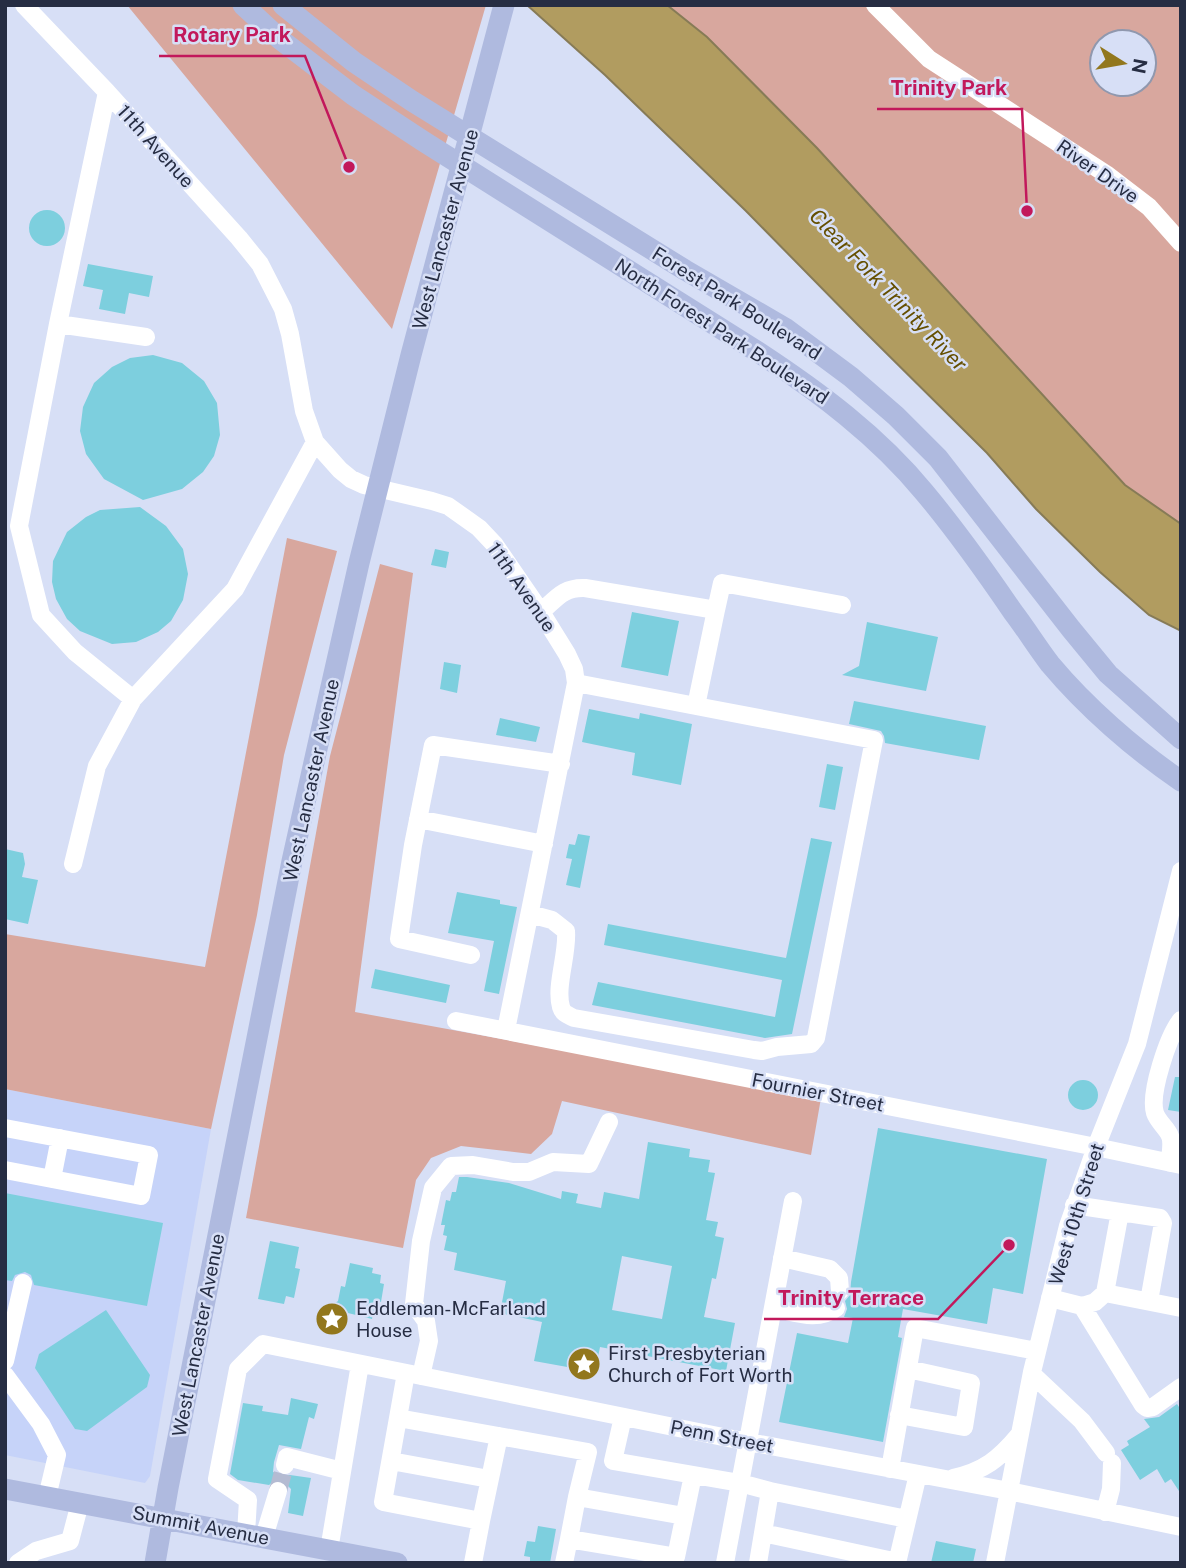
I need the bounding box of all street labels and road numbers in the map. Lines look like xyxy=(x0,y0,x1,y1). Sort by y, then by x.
street label: 11th Avenue xyxy=(113,100,199,192)
street label: West Lancaster Avenue xyxy=(408,126,482,332)
street label: River Drive xyxy=(1053,135,1143,207)
street label: Forest Park Boulevard xyxy=(648,242,826,364)
street label: North Forest Park Boulevard xyxy=(611,254,833,408)
street label: 11th Avenue xyxy=(483,538,561,636)
street label: West Lancaster Avenue xyxy=(279,677,343,883)
street label: Fournier Street xyxy=(750,1068,886,1116)
street label: West 10th Street xyxy=(1044,1140,1108,1288)
street label: West Lancaster Avenue xyxy=(167,1231,229,1439)
street label: Penn Street xyxy=(668,1415,776,1457)
street label: Summit Avenue xyxy=(131,1501,271,1549)

